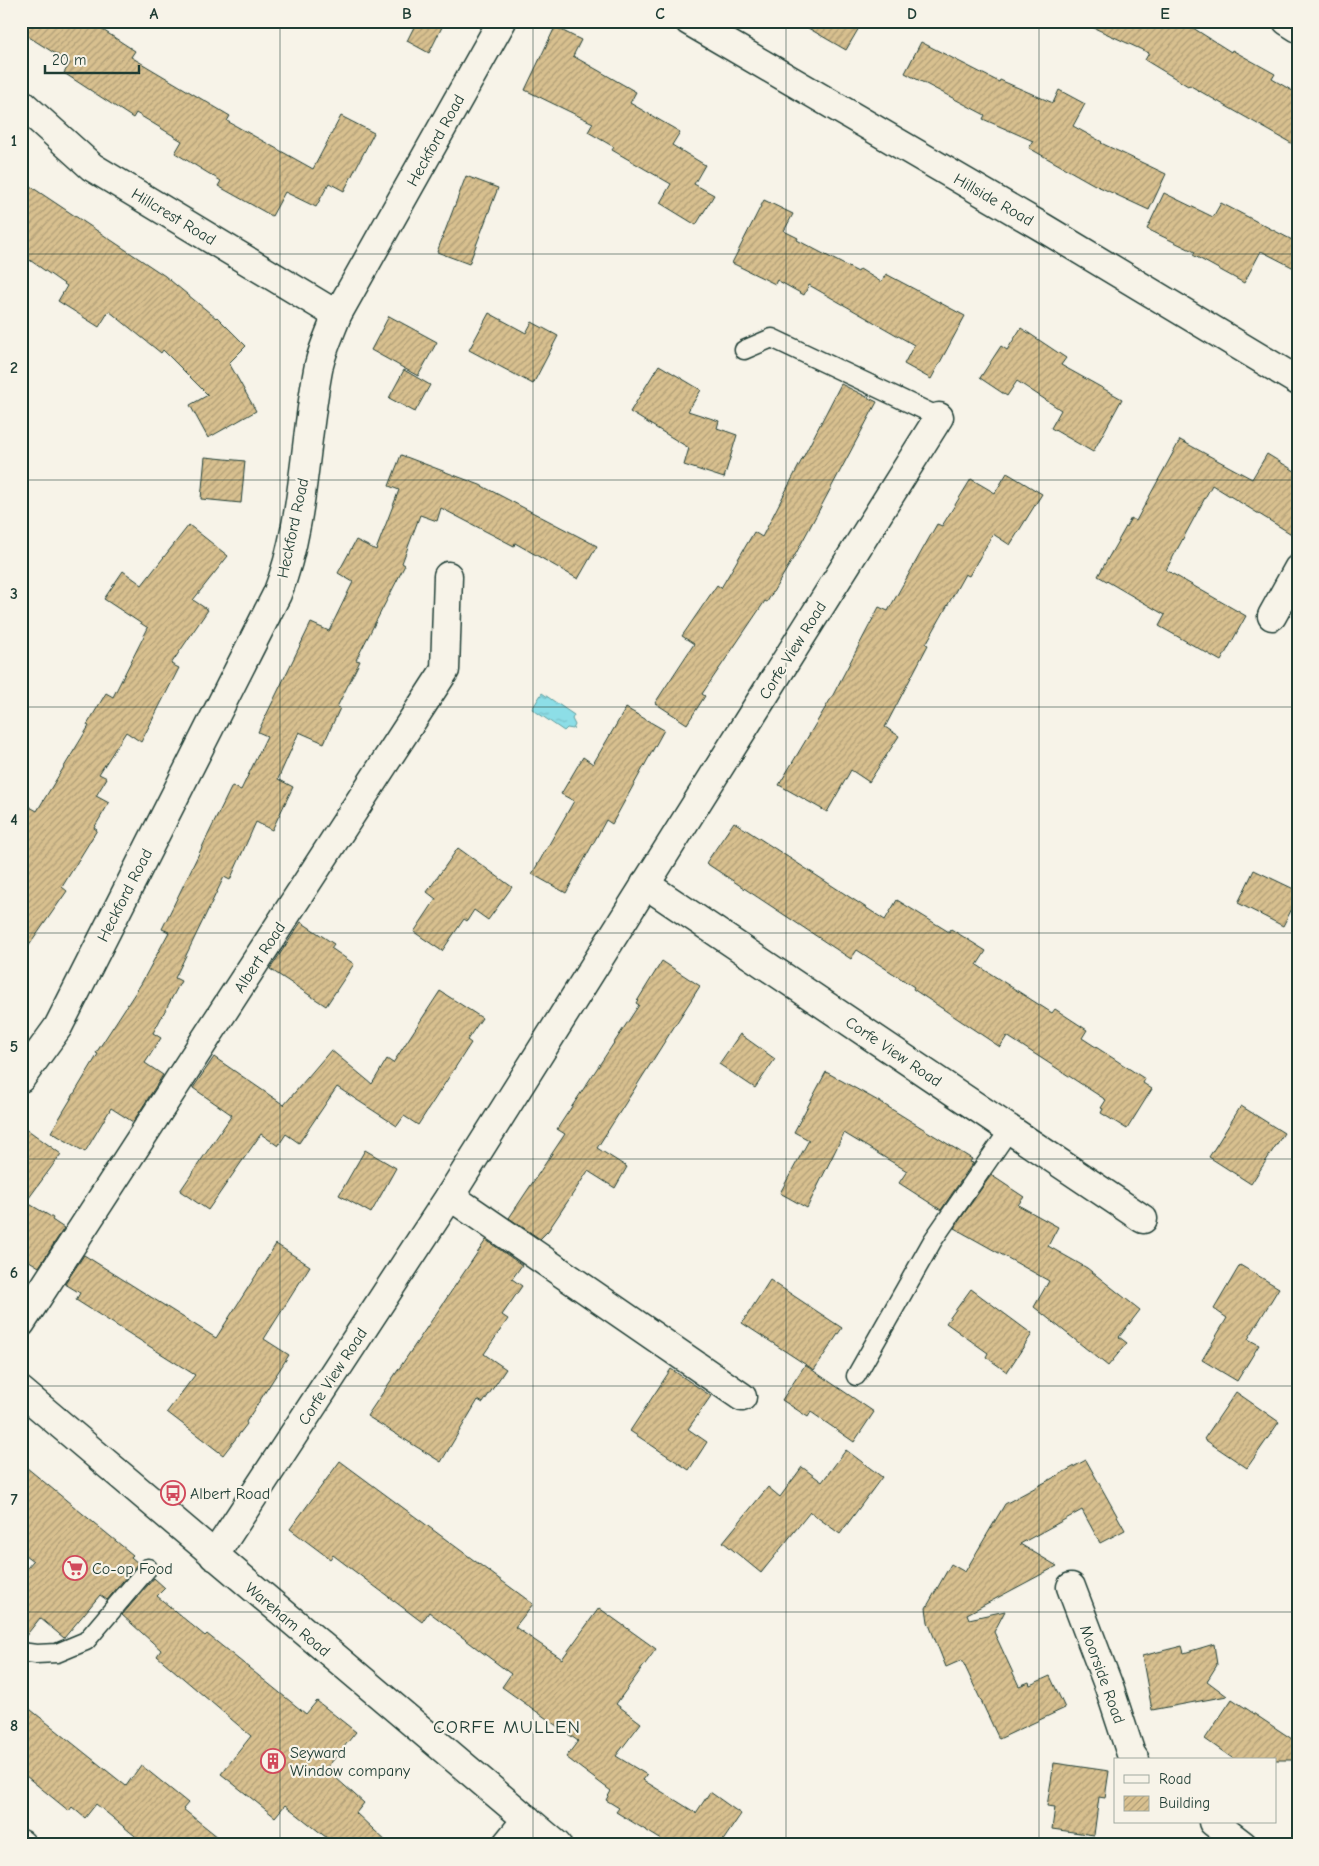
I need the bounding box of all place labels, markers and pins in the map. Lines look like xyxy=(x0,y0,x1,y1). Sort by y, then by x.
bus stop icon: Albert Road xyxy=(160,1480,186,1506)
place label: Albert Road xyxy=(190,1485,270,1503)
supermarket icon: Co-op Food xyxy=(62,1555,88,1581)
place label: Co-op Food xyxy=(92,1560,173,1578)
place label: Seyward Window company xyxy=(290,1744,411,1780)
building icon: Seyward Window company xyxy=(260,1748,286,1774)

